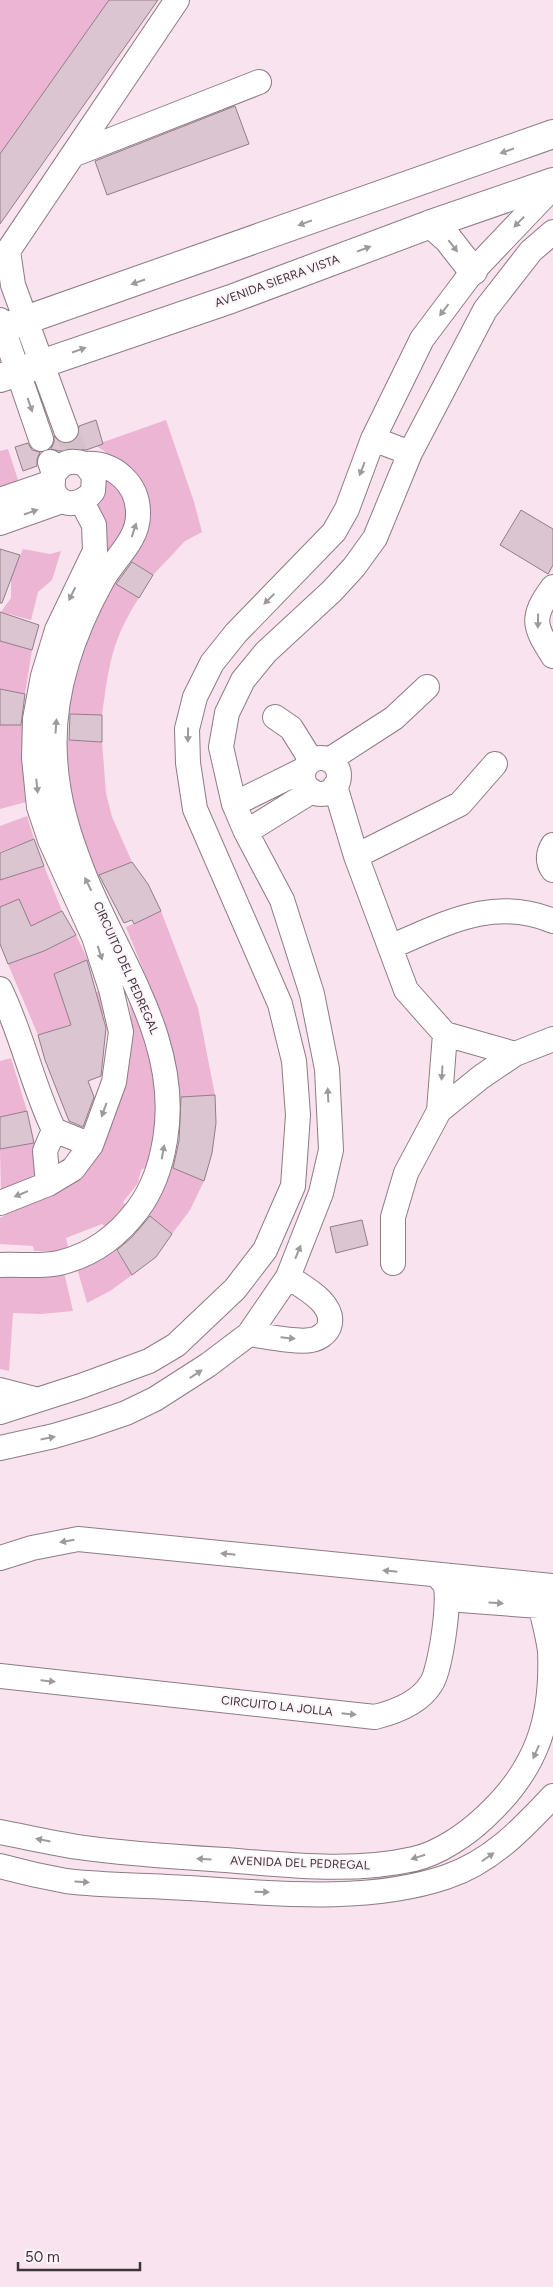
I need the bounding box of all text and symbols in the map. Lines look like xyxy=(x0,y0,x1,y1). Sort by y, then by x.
one-way arrow xyxy=(499,147,514,155)
one-way arrow xyxy=(513,216,525,228)
one-way arrow xyxy=(297,220,312,227)
one-way arrow xyxy=(448,239,459,252)
one-way arrow xyxy=(357,245,372,253)
street label: AVENIDA SIERRA VISTA xyxy=(213,252,341,310)
one-way arrow xyxy=(130,278,145,286)
one-way arrow xyxy=(439,303,449,317)
one-way arrow xyxy=(72,346,87,354)
one-way arrow xyxy=(26,398,34,413)
one-way arrow xyxy=(358,462,366,477)
one-way arrow xyxy=(24,508,39,516)
one-way arrow xyxy=(131,522,139,537)
one-way arrow xyxy=(68,587,76,601)
one-way arrow xyxy=(263,593,275,605)
one-way arrow xyxy=(534,614,542,630)
one-way arrow xyxy=(52,718,60,734)
one-way arrow xyxy=(183,727,191,743)
one-way arrow xyxy=(33,778,41,794)
one-way arrow xyxy=(84,876,92,891)
street label: CIRCUITO DEL PEDREGAL xyxy=(90,900,162,1037)
one-way arrow xyxy=(96,946,104,961)
one-way arrow xyxy=(437,1065,445,1081)
one-way arrow xyxy=(324,1087,332,1103)
one-way arrow xyxy=(100,1103,107,1118)
one-way arrow xyxy=(159,1144,167,1160)
one-way arrow xyxy=(14,1191,28,1199)
one-way arrow xyxy=(294,1244,302,1259)
one-way arrow xyxy=(280,1334,296,1342)
one-way arrow xyxy=(189,1369,203,1379)
one-way arrow xyxy=(40,1433,56,1441)
one-way arrow xyxy=(58,1538,74,1546)
one-way arrow xyxy=(220,1550,236,1558)
one-way arrow xyxy=(381,1567,397,1575)
one-way arrow xyxy=(488,1599,504,1607)
one-way arrow xyxy=(41,1677,57,1685)
street label: CIRCUITO LA JOLLA xyxy=(221,1693,333,1719)
one-way arrow xyxy=(341,1710,357,1718)
one-way arrow xyxy=(532,1745,540,1759)
one-way arrow xyxy=(35,1836,50,1844)
one-way arrow xyxy=(481,1852,495,1862)
one-way arrow xyxy=(196,1854,212,1862)
street label: AVENIDA DEL PEDREGAL xyxy=(230,1854,371,1872)
one-way arrow xyxy=(410,1854,425,1862)
one-way arrow xyxy=(74,1878,90,1886)
one-way arrow xyxy=(254,1888,270,1896)
scale bar xyxy=(18,2240,140,2272)
text: 50 m xyxy=(25,2248,60,2266)

